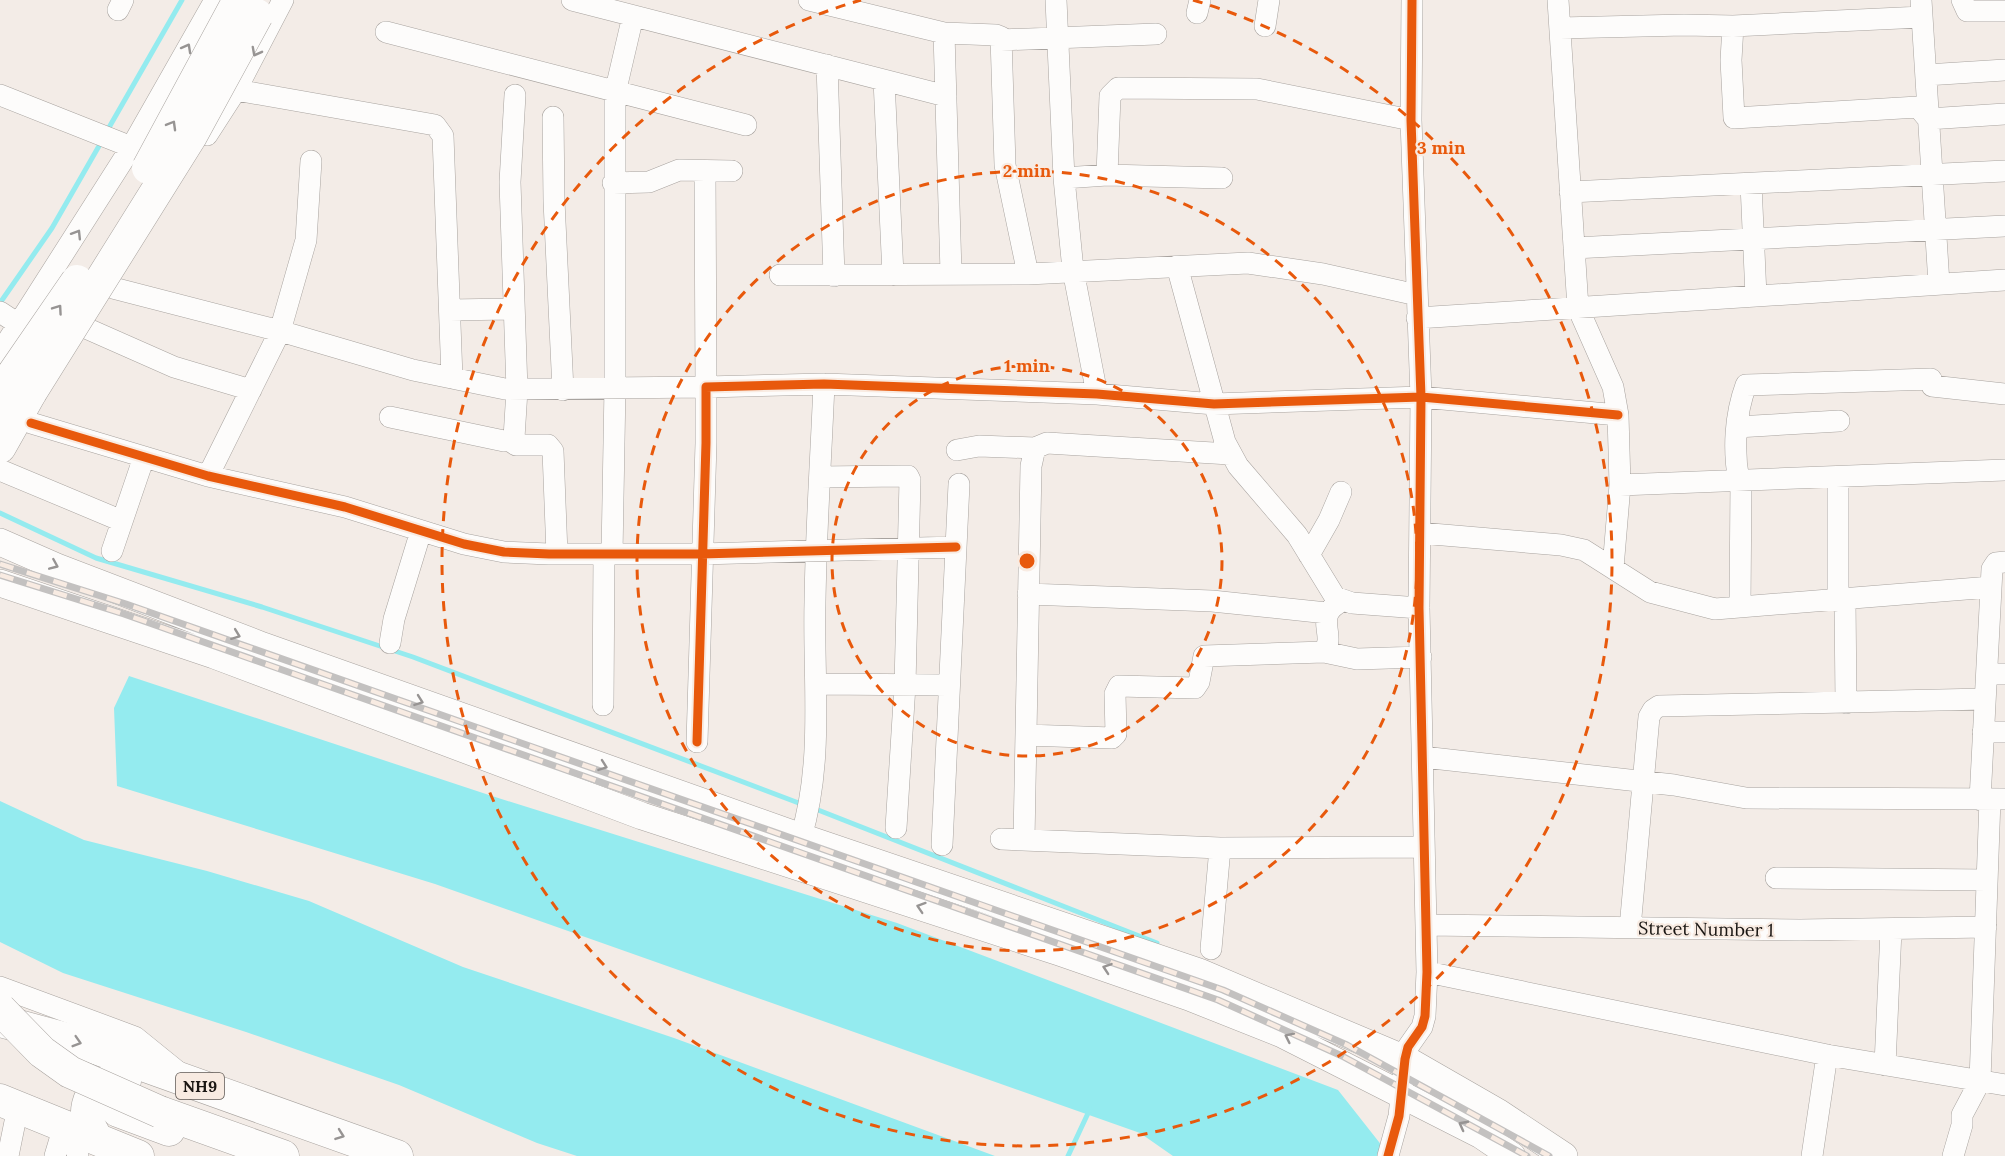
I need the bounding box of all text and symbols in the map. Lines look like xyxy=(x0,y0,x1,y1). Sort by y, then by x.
one-way arrow xyxy=(180,44,192,54)
one-way arrow xyxy=(252,46,263,56)
one-way arrow xyxy=(165,121,176,132)
text: 3 min xyxy=(1417,136,1466,159)
text: 2 min xyxy=(1003,159,1052,182)
one-way arrow xyxy=(70,230,82,240)
one-way arrow xyxy=(51,305,62,316)
text: 1 min xyxy=(1004,354,1050,377)
centre of rings xyxy=(1017,551,1037,571)
one-way arrow xyxy=(47,558,58,570)
one-way arrow xyxy=(230,628,240,641)
one-way arrow xyxy=(413,694,424,707)
one-way arrow xyxy=(597,759,608,772)
one-way arrow xyxy=(916,902,927,914)
street label: Street Number 1 xyxy=(1638,916,1774,942)
one-way arrow xyxy=(1102,963,1112,976)
one-way arrow xyxy=(1284,1033,1295,1045)
one-way arrow xyxy=(71,1035,82,1047)
road number: NH9 xyxy=(176,1073,224,1099)
one-way arrow xyxy=(1459,1121,1469,1132)
one-way arrow xyxy=(334,1128,344,1141)

